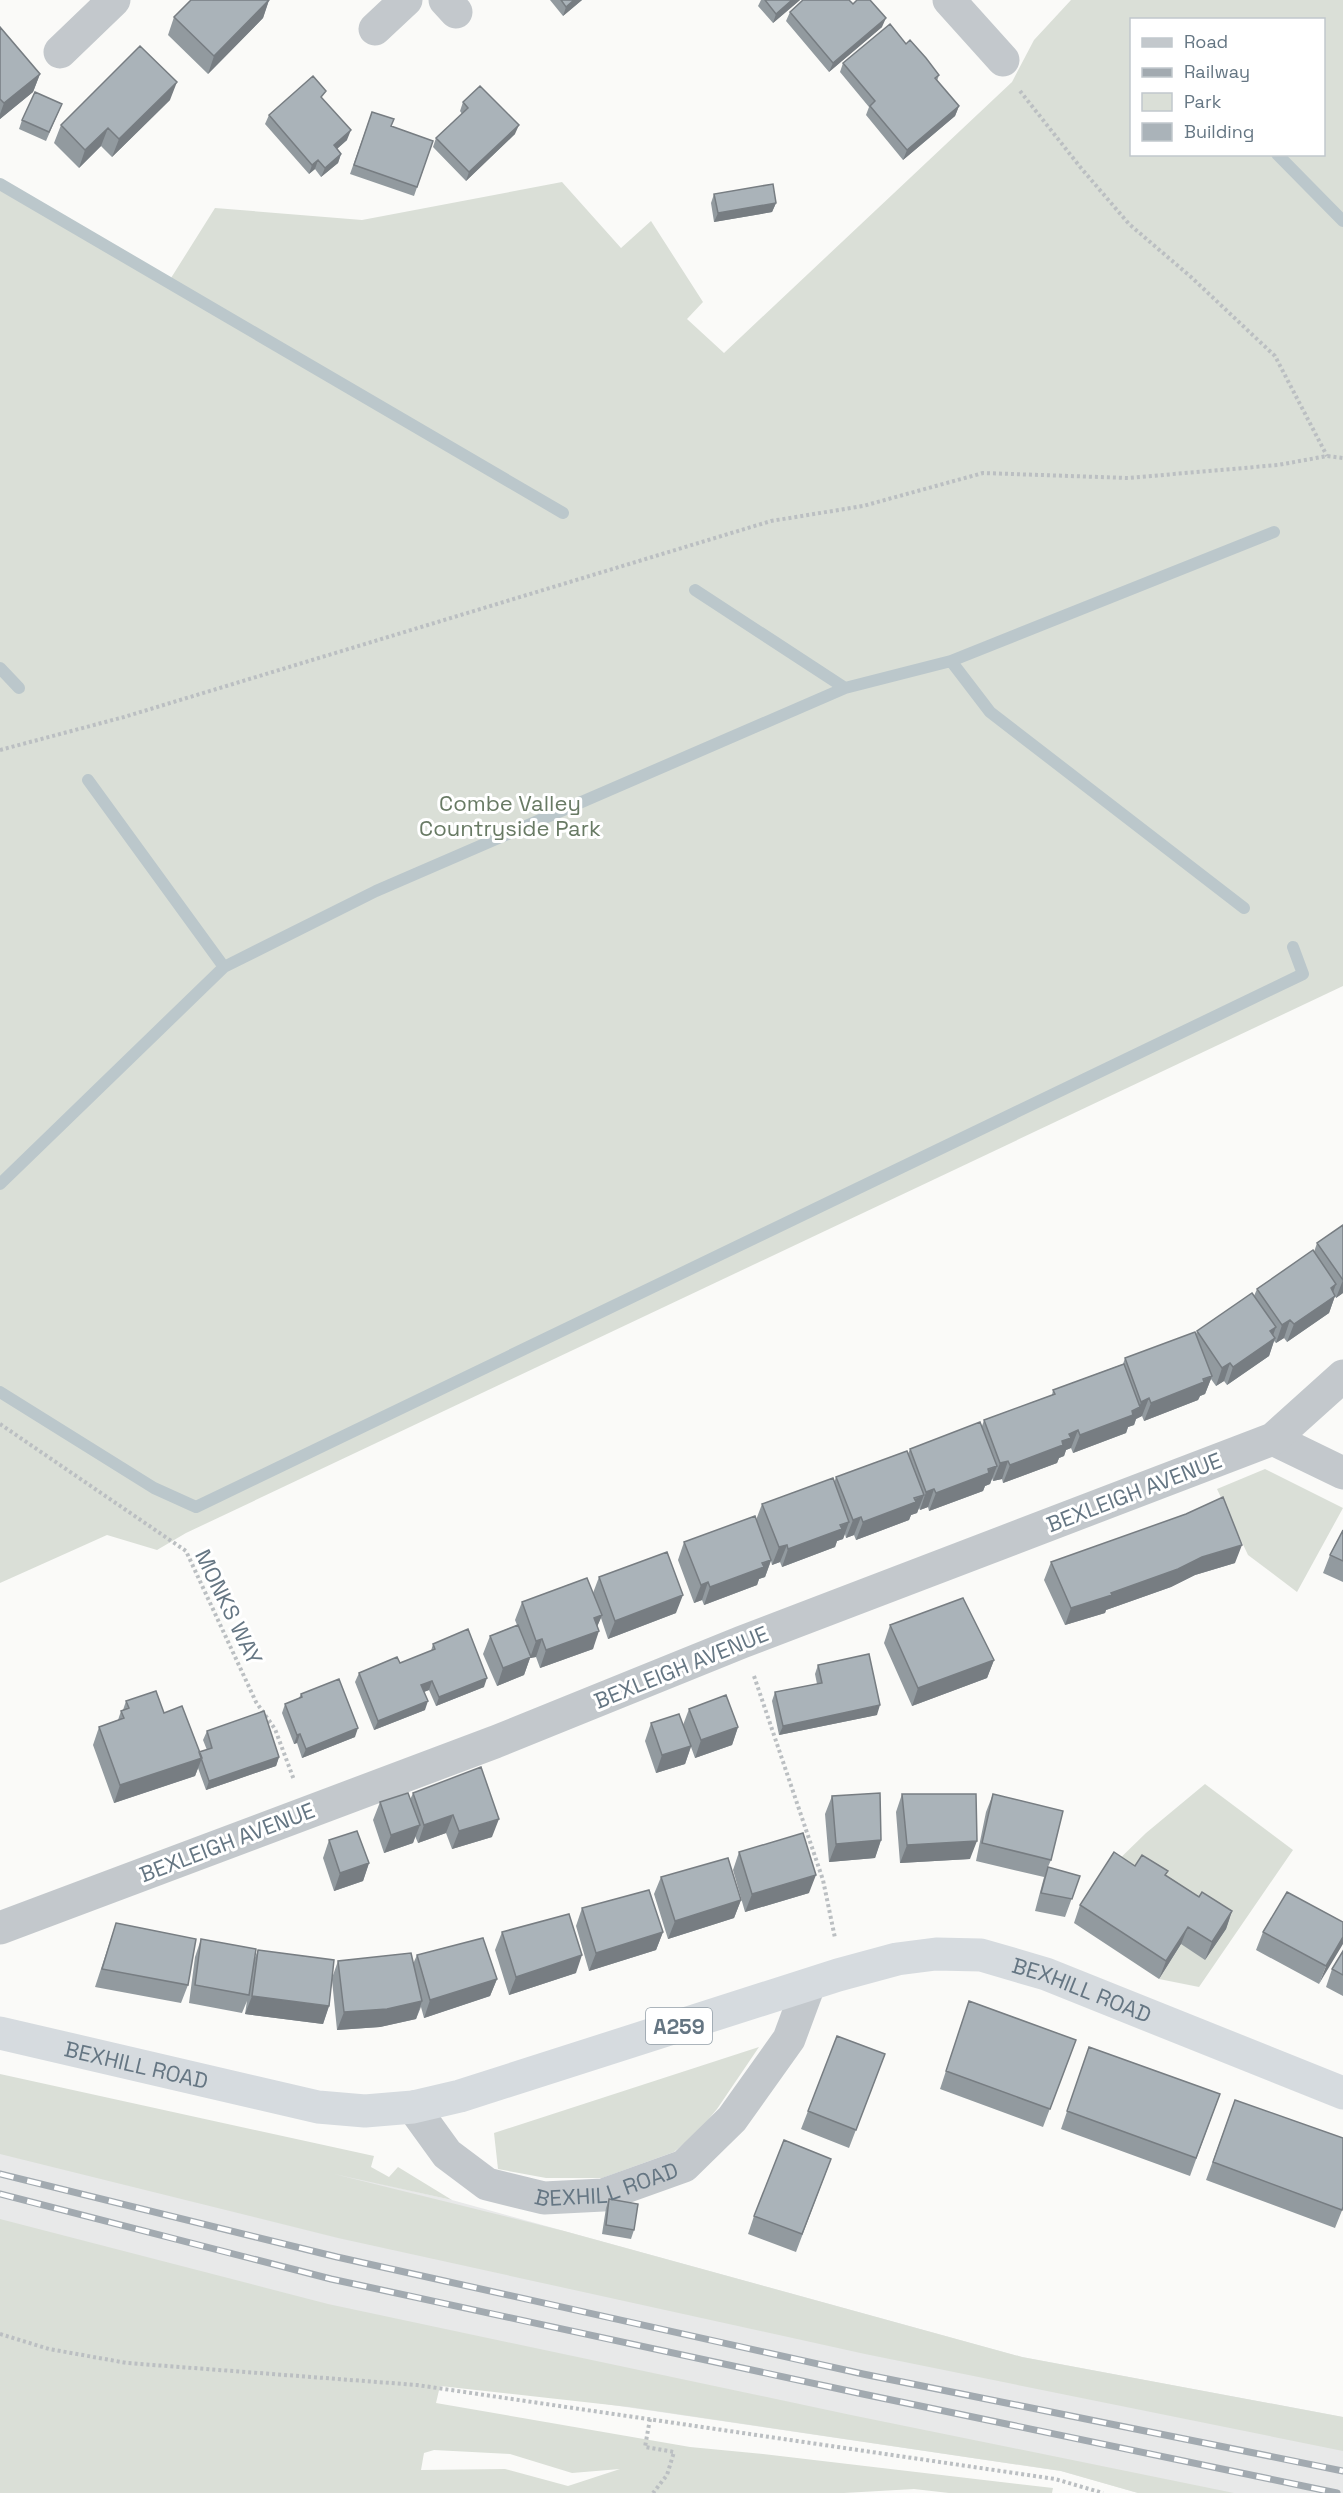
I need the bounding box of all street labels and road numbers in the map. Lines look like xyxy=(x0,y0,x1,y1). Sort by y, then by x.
street label: BEXLEIGH AVENUE xyxy=(1042,1446,1226,1538)
street label: MONKS WAY xyxy=(189,1545,269,1670)
street label: BEXLEIGH AVENUE xyxy=(590,1619,772,1715)
street label: BEXLEIGH AVENUE xyxy=(135,1796,319,1888)
street label: BEXHILL ROAD xyxy=(1009,1951,1155,2029)
road number: A259 xyxy=(646,2008,712,2044)
street label: BEXHILL ROAD xyxy=(62,2034,211,2095)
street label: BEXHILL ROAD xyxy=(532,2155,682,2213)

